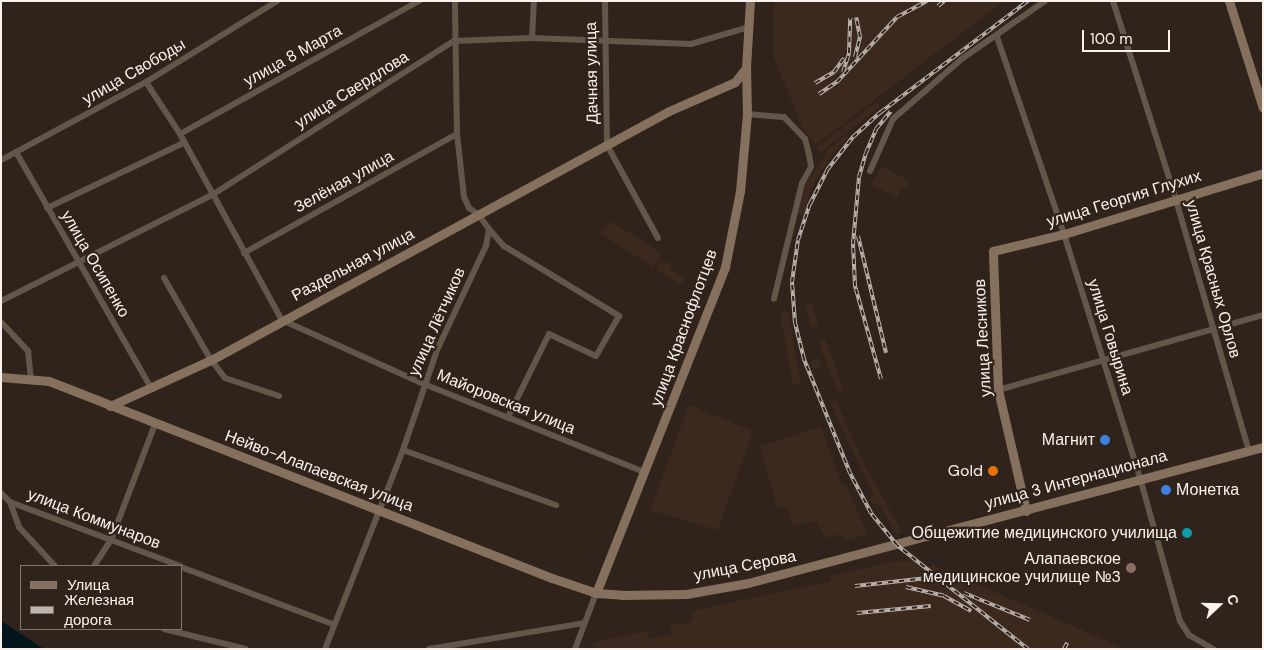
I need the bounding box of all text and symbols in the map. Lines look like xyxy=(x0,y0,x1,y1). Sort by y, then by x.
scale bar xyxy=(1084,20,1172,52)
street label: улица 8 Марта xyxy=(241,21,345,91)
street label: Дачная улица xyxy=(582,22,602,124)
text: 100 m xyxy=(1090,29,1133,49)
street label: улица Свободы xyxy=(79,35,189,109)
street label: улица Свердлова xyxy=(292,47,412,133)
street label: Зелёная улица xyxy=(291,147,397,217)
street label: улица Георгия Глухих xyxy=(1045,166,1203,232)
street label: улица Красных Орлов xyxy=(1181,198,1245,360)
street label: улица Осипенко xyxy=(57,207,133,321)
street label: Раздельная улица xyxy=(289,225,417,305)
street label: улица Краснофлотцев xyxy=(647,247,721,409)
street label: улица Лётчиков xyxy=(404,265,470,379)
street label: улица Говырина xyxy=(1083,277,1137,397)
street label: улица Лесников xyxy=(970,279,996,397)
street label: Майоровская улица xyxy=(434,365,578,439)
street label: Нейво-Алапаевская улица xyxy=(222,426,416,516)
place label: Магнит xyxy=(1042,430,1095,450)
marker: Магнит xyxy=(1099,434,1111,446)
street label: улица 3 Интернационала xyxy=(983,446,1169,514)
place label: Gold xyxy=(948,461,983,481)
marker: Gold xyxy=(987,465,999,477)
place label: Монетка xyxy=(1176,480,1239,500)
marker: Монетка xyxy=(1160,484,1172,496)
street label: улица Коммунаров xyxy=(25,485,163,553)
place label: Общежитие медицинского училища xyxy=(912,523,1177,543)
marker: Общежитие медицинского училища xyxy=(1181,527,1193,539)
street label: улица Серова xyxy=(692,547,798,585)
place label: Алапаевское медицинское училище №3 xyxy=(923,549,1121,587)
marker: Алапаевское медицинское училище №3 xyxy=(1125,562,1137,574)
legend xyxy=(20,565,182,630)
text: Улица xyxy=(67,575,110,595)
north arrow xyxy=(1194,580,1244,630)
text: Железная дорога xyxy=(64,590,134,630)
text: С xyxy=(1223,592,1243,608)

